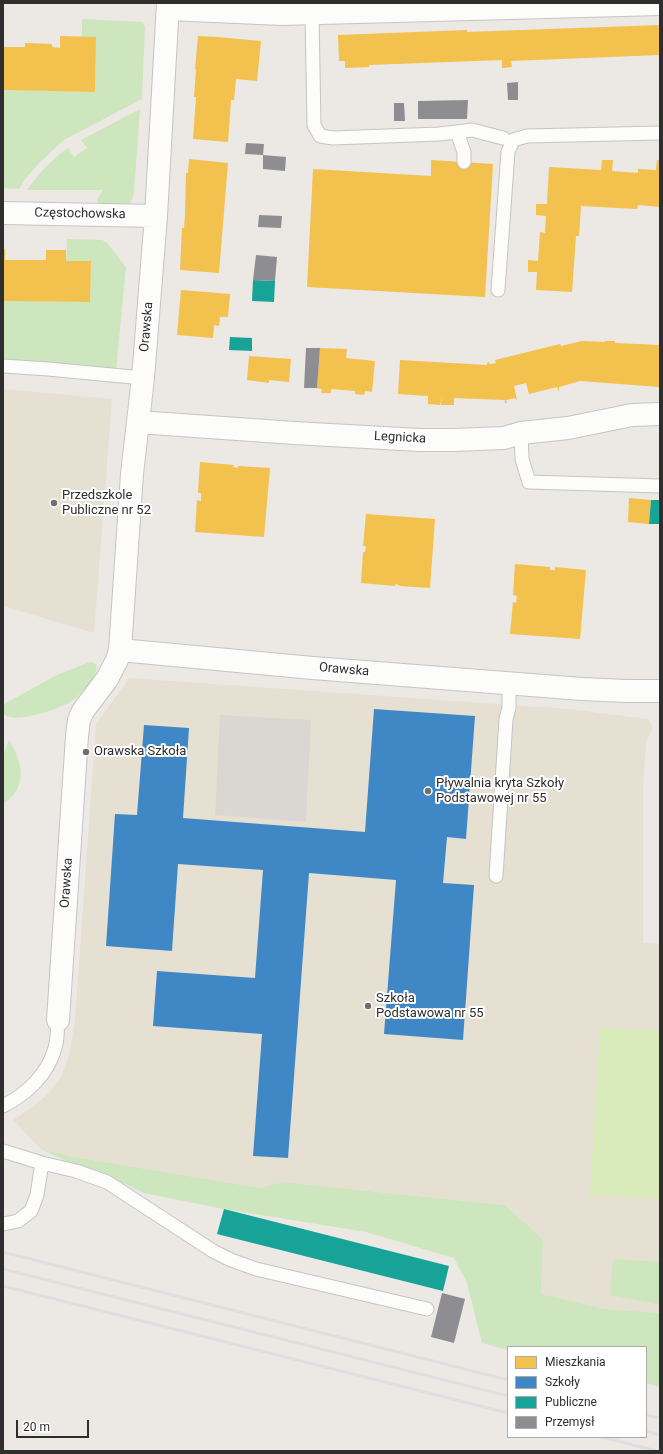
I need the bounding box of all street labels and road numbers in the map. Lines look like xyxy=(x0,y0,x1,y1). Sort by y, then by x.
street label: Częstochowska xyxy=(34,205,126,223)
street label: Orawska xyxy=(137,301,157,353)
street label: Legnicka xyxy=(374,429,426,447)
street label: Orawska xyxy=(318,660,370,680)
street label: Orawska xyxy=(57,857,77,909)

